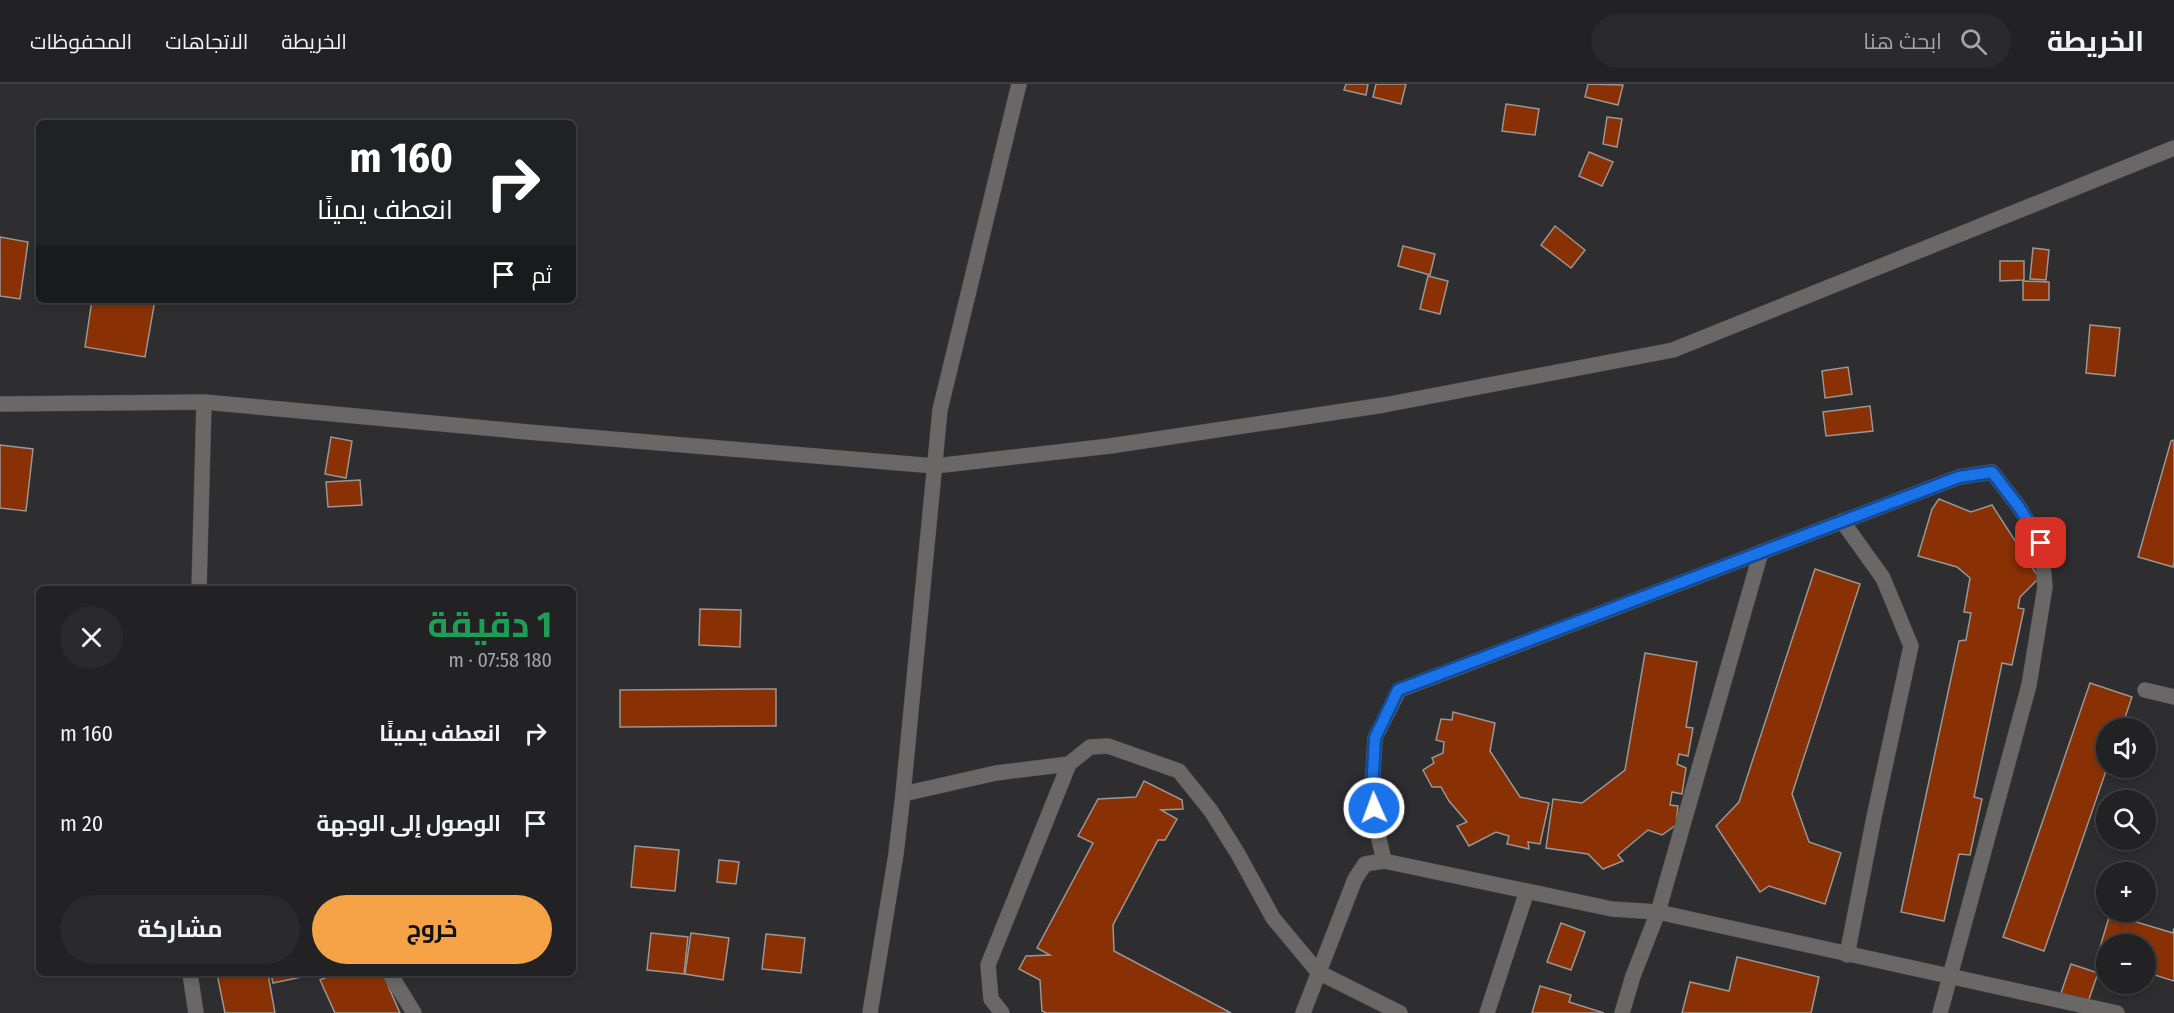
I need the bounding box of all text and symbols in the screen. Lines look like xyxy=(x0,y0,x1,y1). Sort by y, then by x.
search box xyxy=(1591,14,2011,68)
icon: search xyxy=(1957,25,1990,58)
text: الخريطة xyxy=(2047,25,2144,58)
text: ابحث هنا xyxy=(1863,28,1942,55)
text: المحفوظات xyxy=(30,29,132,55)
text: الاتجاهات xyxy=(165,29,248,55)
text: الخريطة xyxy=(281,29,347,55)
text: 160 m xyxy=(350,133,453,183)
icon: right xyxy=(474,144,552,222)
text: انعطف يمينًا xyxy=(317,194,453,226)
icon: arrive xyxy=(487,258,520,291)
text: ثم xyxy=(532,262,552,289)
pin xyxy=(2015,517,2066,568)
icon: arrive xyxy=(2024,526,2057,559)
text: 1 دقيقة xyxy=(428,603,552,647)
button: close xyxy=(60,606,123,669)
text: 180 m · 07:58 xyxy=(448,648,552,672)
icon: right xyxy=(519,717,552,750)
map controls xyxy=(2096,718,2156,994)
button: sound xyxy=(2096,718,2156,778)
text: 160 m xyxy=(60,720,113,747)
text: انعطف يمينًا xyxy=(379,720,501,747)
position arrow xyxy=(1342,776,1406,840)
button: search xyxy=(2096,790,2156,850)
icon: arrive xyxy=(519,807,552,840)
text: 20 m xyxy=(60,810,103,837)
text: الوصول إلى الوجهة xyxy=(317,810,501,837)
button: + xyxy=(2096,862,2156,922)
button: مشاركة xyxy=(60,895,300,964)
button: خروج xyxy=(312,895,552,964)
button: − xyxy=(2096,934,2156,994)

